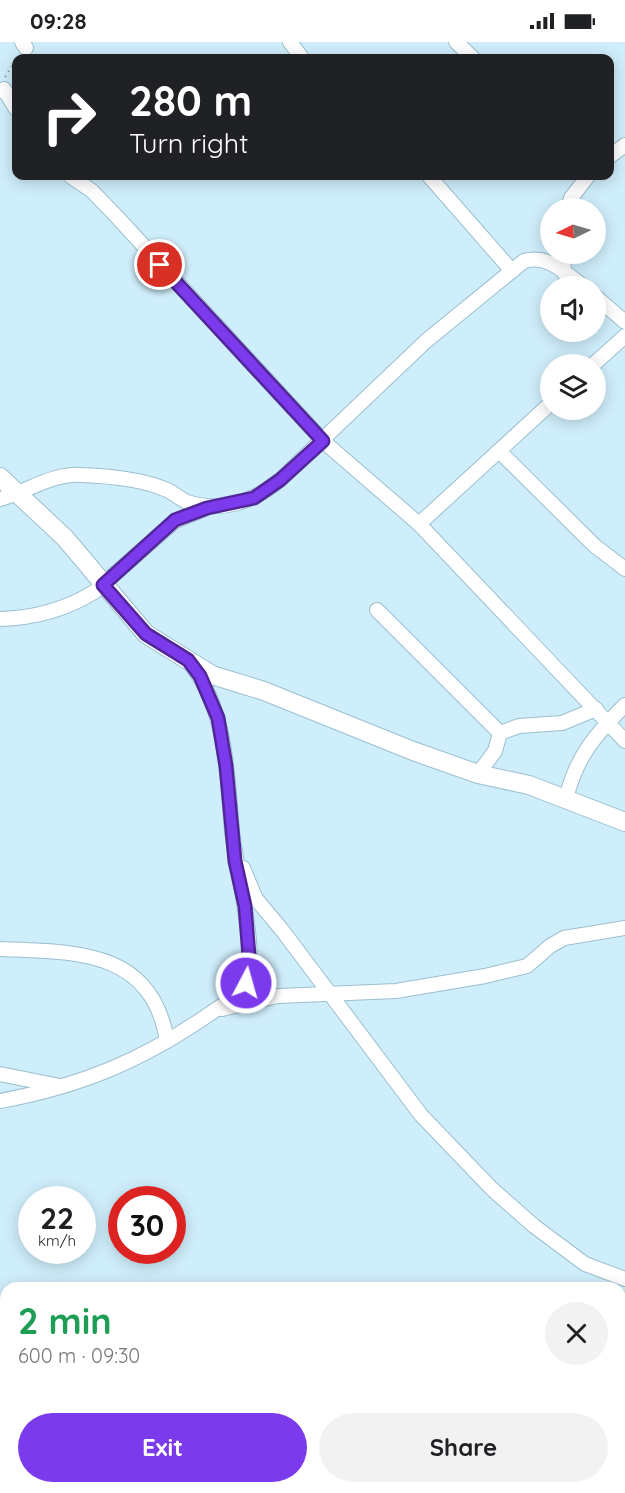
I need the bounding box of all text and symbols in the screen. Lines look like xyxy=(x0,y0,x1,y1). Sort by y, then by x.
text: 09:28 xyxy=(30,7,87,35)
text: 280 m xyxy=(129,74,252,127)
icon: right xyxy=(30,78,108,156)
text: Turn right xyxy=(129,126,248,160)
north arrow xyxy=(540,198,606,264)
map controls xyxy=(540,198,606,420)
pin xyxy=(134,239,185,290)
icon: arrive xyxy=(143,248,176,281)
button: sound xyxy=(540,276,606,342)
button: layers xyxy=(540,354,606,420)
position arrow xyxy=(214,951,278,1015)
speed limit sign: 30 xyxy=(108,1186,186,1264)
text: 22 xyxy=(40,1199,74,1237)
text: km/h xyxy=(38,1231,76,1250)
text: 2 min xyxy=(18,1298,112,1343)
button: close xyxy=(545,1302,608,1365)
text: 600 m · 09:30 xyxy=(18,1343,140,1368)
button: Exit xyxy=(18,1413,307,1482)
button: Share xyxy=(319,1413,608,1482)

